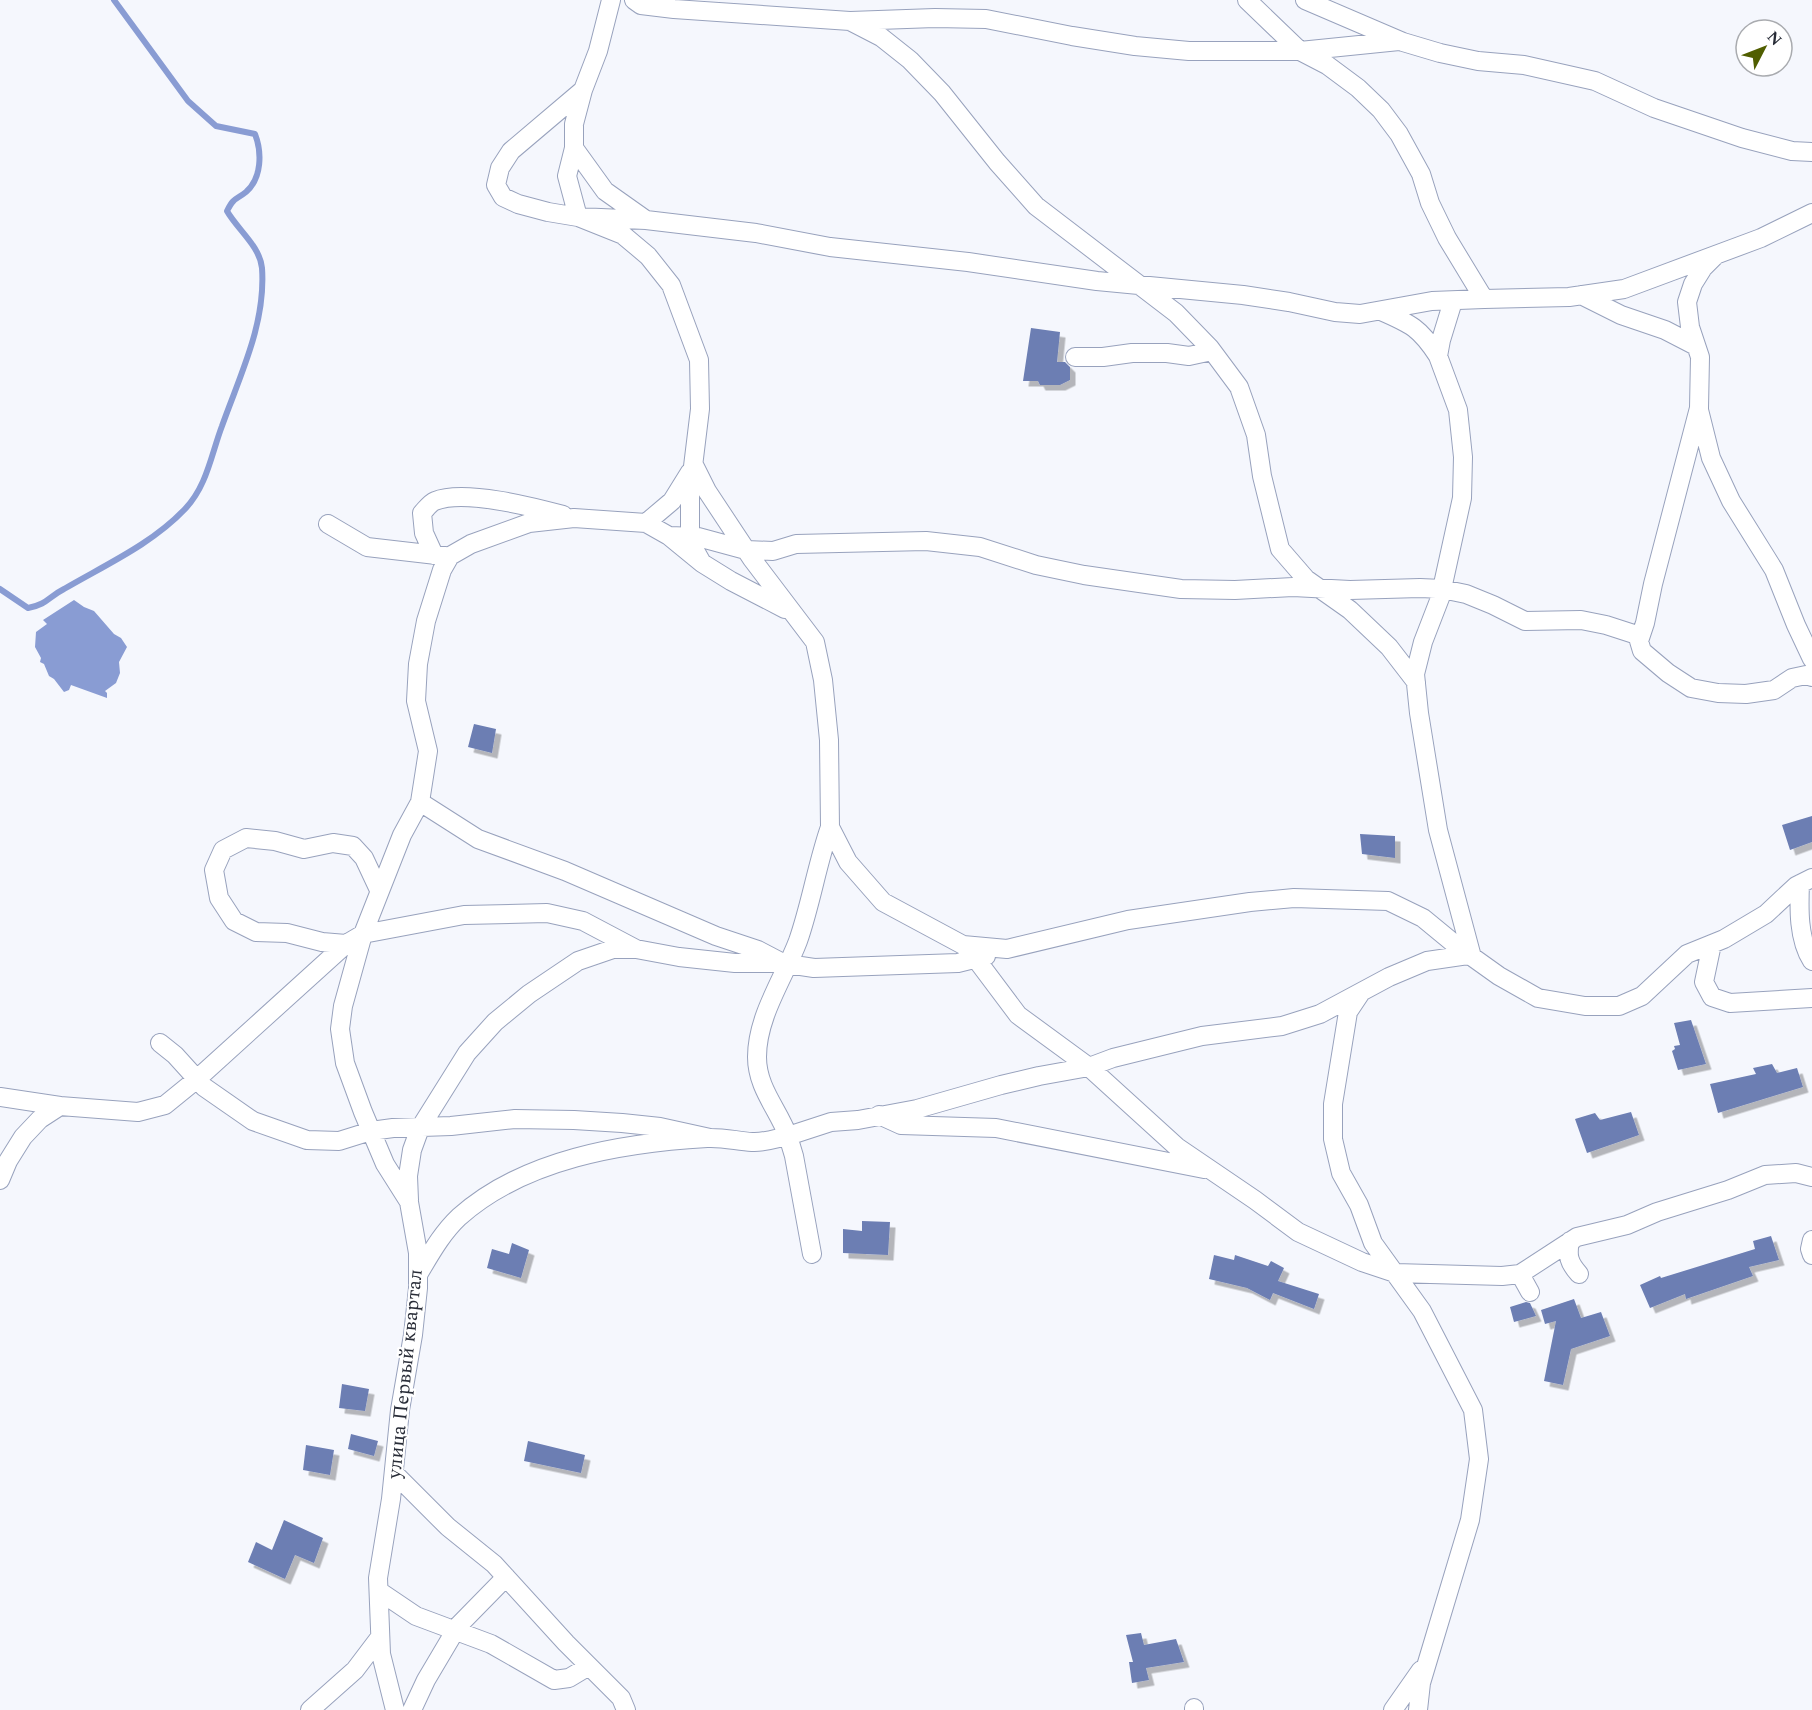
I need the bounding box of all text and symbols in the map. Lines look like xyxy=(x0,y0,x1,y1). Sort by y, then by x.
north arrow xyxy=(1734,18,1794,78)
text: N xyxy=(1761,26,1788,52)
street label: улица Первый квартал xyxy=(379,1268,431,1481)

